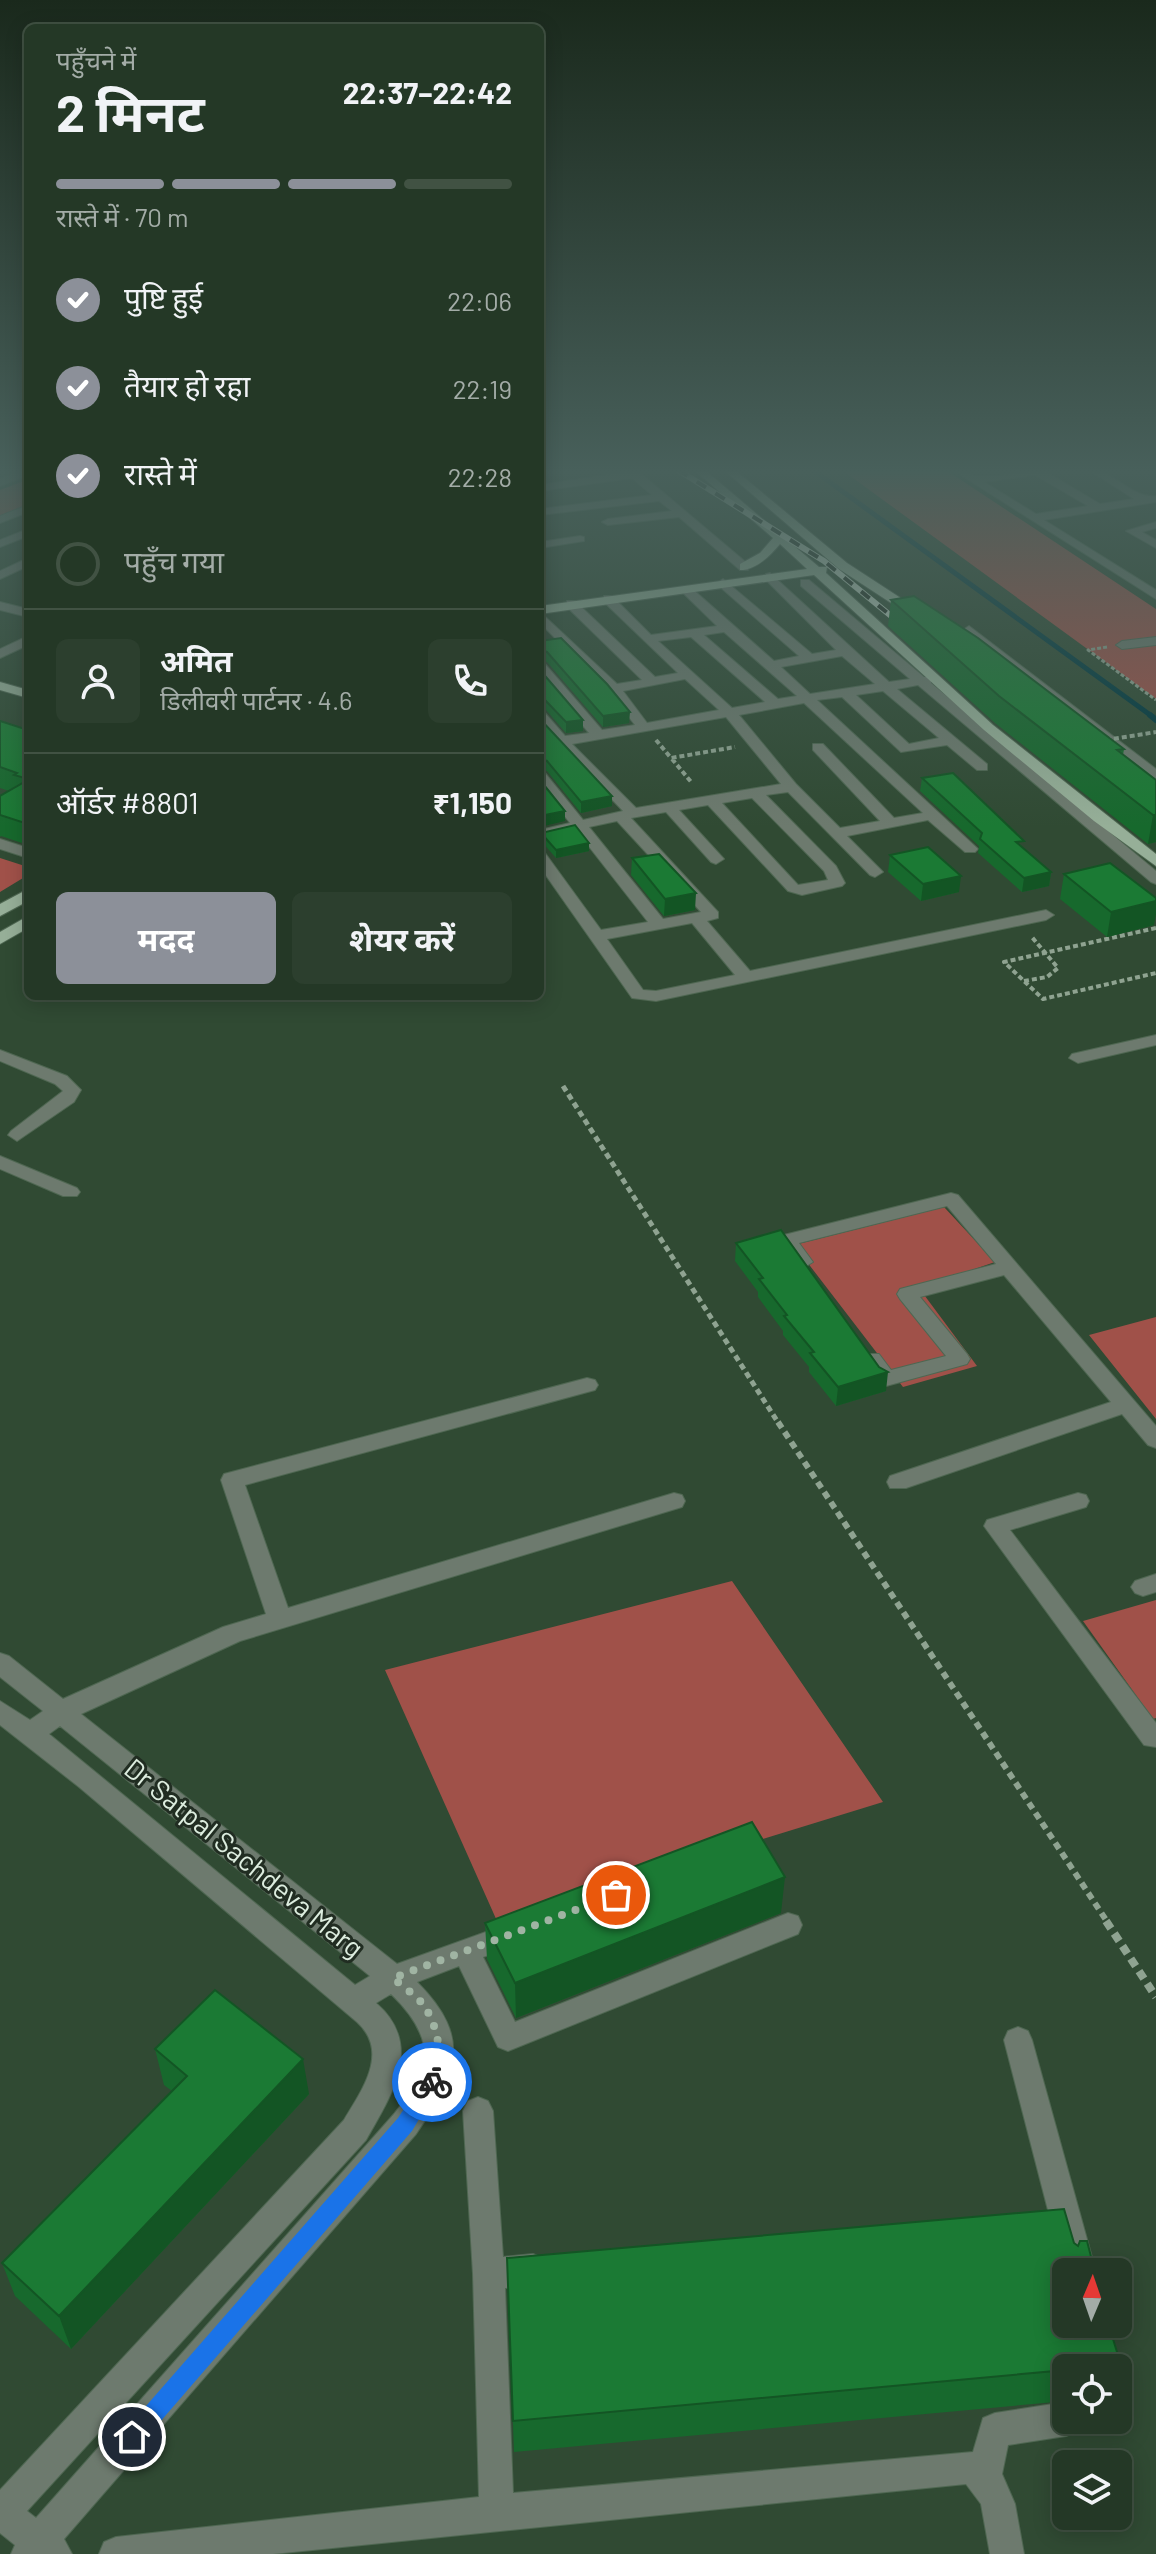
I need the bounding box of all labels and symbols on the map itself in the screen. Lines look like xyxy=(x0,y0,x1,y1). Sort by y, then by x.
street label: Dr Satpal Sachdeva Marg xyxy=(118,1750,371,1964)
pin xyxy=(582,1861,650,1929)
courier xyxy=(392,2042,472,2122)
north arrow xyxy=(1052,2258,1132,2338)
pin xyxy=(98,2403,166,2471)

